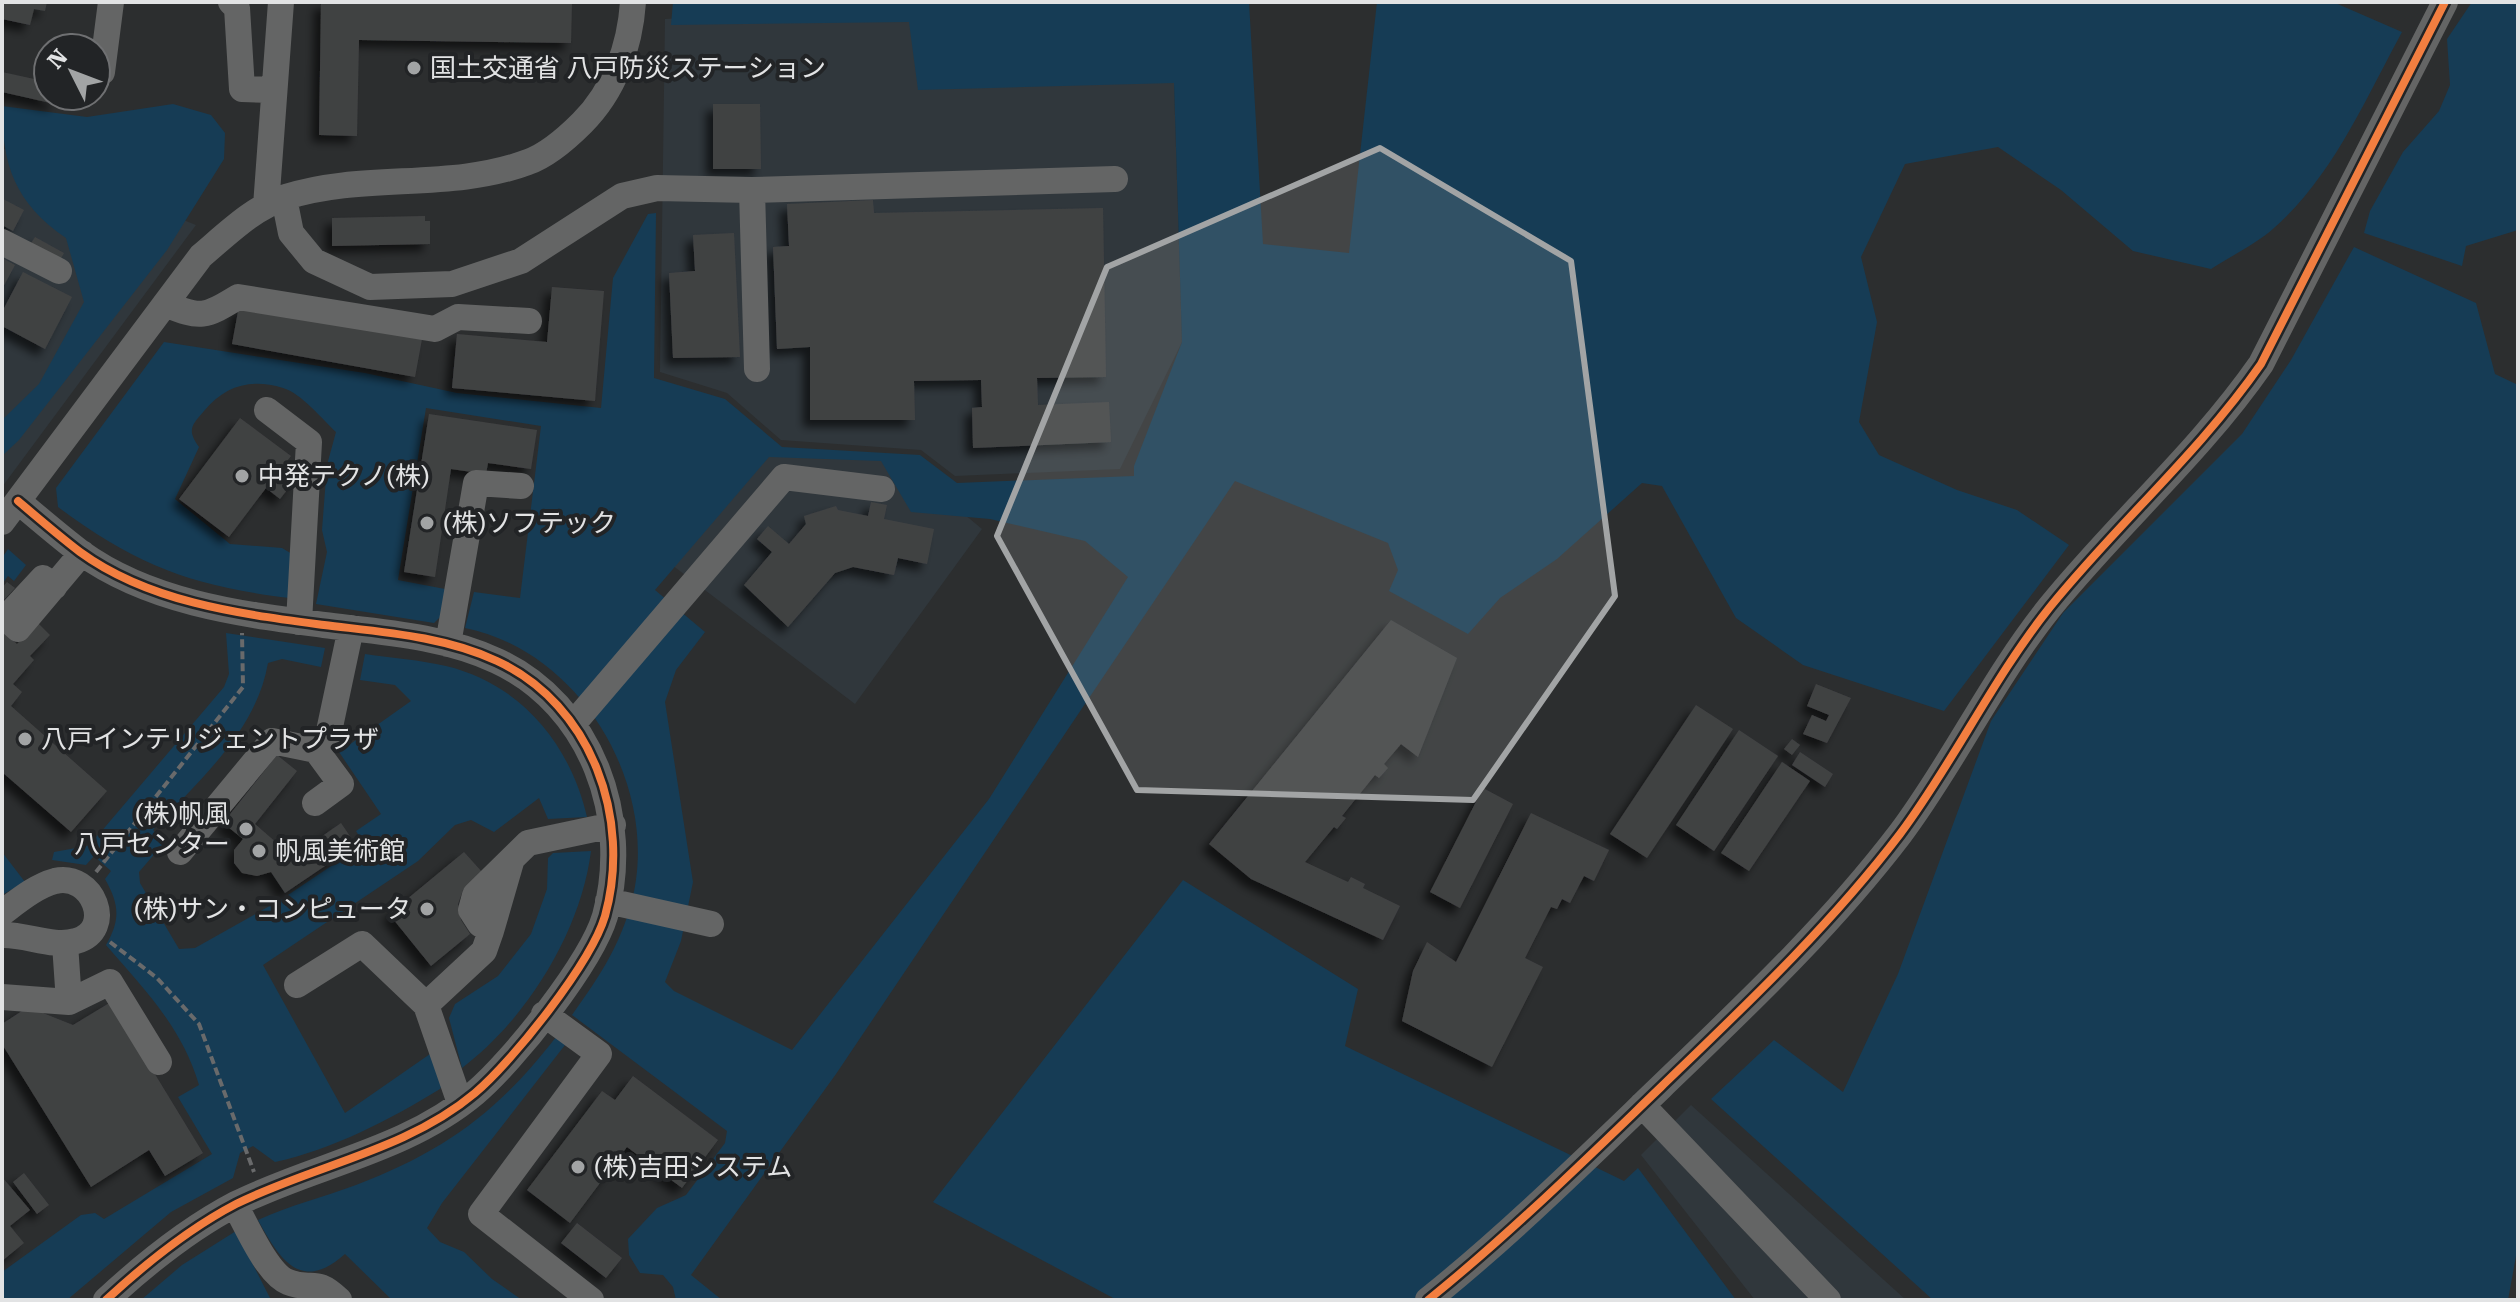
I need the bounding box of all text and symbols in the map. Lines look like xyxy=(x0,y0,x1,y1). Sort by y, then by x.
north arrow xyxy=(32,32,112,112)
text: N xyxy=(43,44,73,74)
place label: 国土交通省 八戸防災ステーション xyxy=(430,53,826,83)
marker: 国土交通省 八戸防災ステーション xyxy=(405,59,423,77)
place label: 中発テクノ(株) xyxy=(258,461,429,491)
marker: 中発テクノ(株) xyxy=(233,467,251,485)
place label: (株)ソフテック xyxy=(443,508,616,538)
marker: (株)ソフテック xyxy=(418,514,436,532)
place label: 八戸インテリジェントプラザ xyxy=(41,724,379,754)
marker: 八戸インテリジェントプラザ xyxy=(16,730,34,748)
place label: (株)帆風 八戸センター xyxy=(74,799,230,859)
marker: (株)帆風 八戸センター xyxy=(237,820,255,838)
place label: 帆風美術館 xyxy=(275,836,405,866)
marker: 帆風美術館 xyxy=(250,842,268,860)
place label: (株)サン・コンピュータ xyxy=(134,894,411,924)
marker: (株)サン・コンピュータ xyxy=(418,900,436,918)
place label: (株)吉田システム xyxy=(594,1152,792,1182)
marker: (株)吉田システム xyxy=(569,1158,587,1176)

